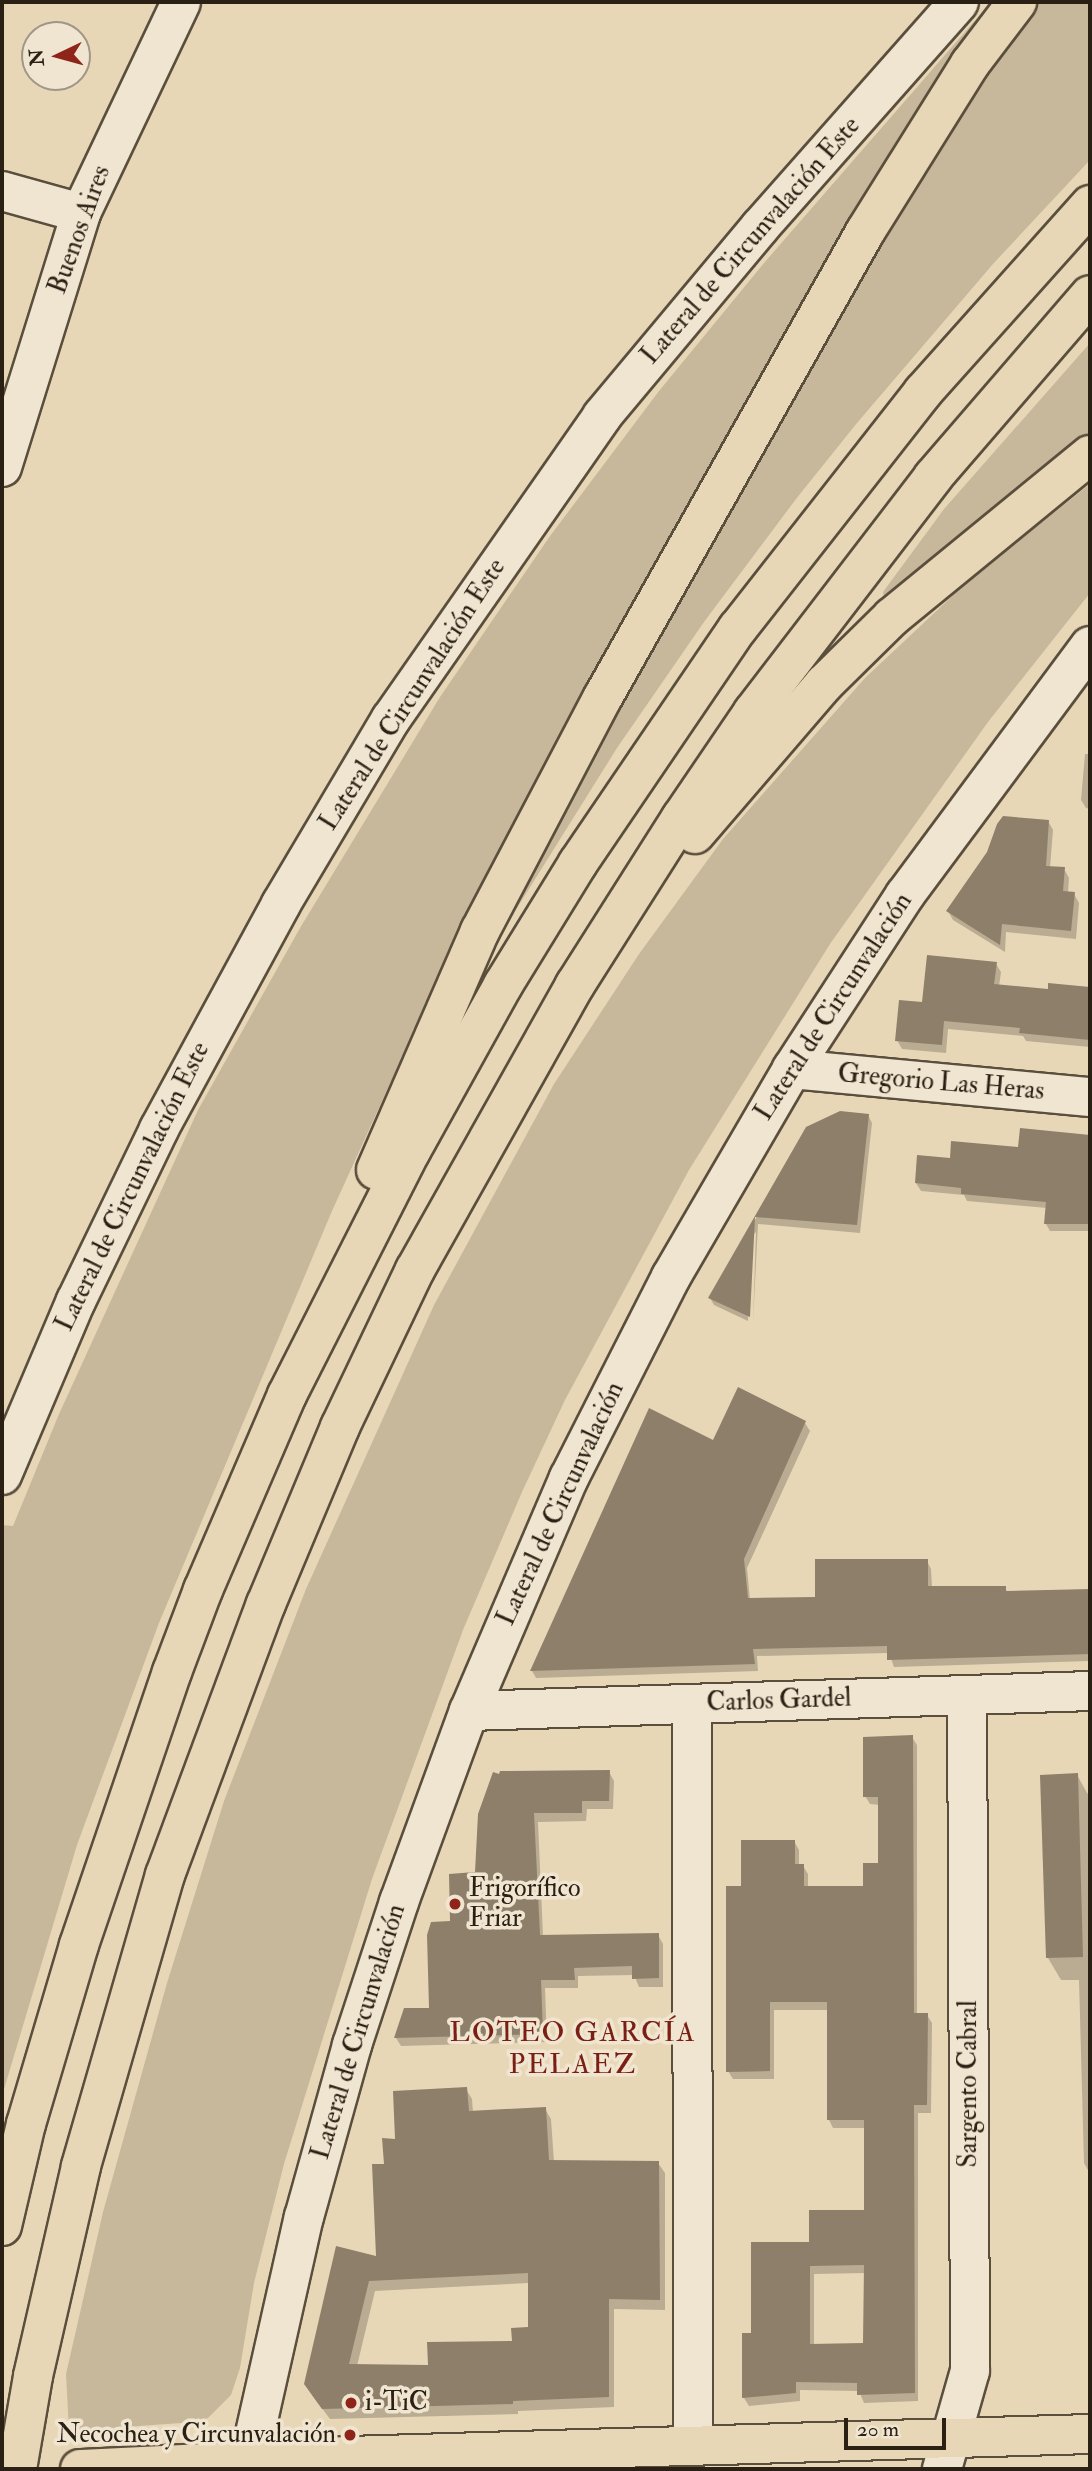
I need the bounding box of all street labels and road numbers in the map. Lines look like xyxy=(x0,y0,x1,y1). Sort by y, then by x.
street label: Lateral de Circunvalación Este xyxy=(635,111,867,371)
street label: Buenos Aires xyxy=(42,162,118,298)
street label: Lateral de Circunvalación Este xyxy=(313,553,513,837)
street label: Lateral de Circunvalación xyxy=(749,887,919,1127)
street label: Lateral de Circunvalación Este xyxy=(49,1037,217,1337)
street label: Gregorio Las Heras xyxy=(836,1058,1046,1108)
street label: Lateral de Circunvalación xyxy=(491,1377,631,1631)
street label: Carlos Gardel xyxy=(706,1683,852,1719)
street label: Lateral de Circunvalación xyxy=(305,1901,413,2163)
street label: Sargento Cabral xyxy=(953,2000,985,2168)

